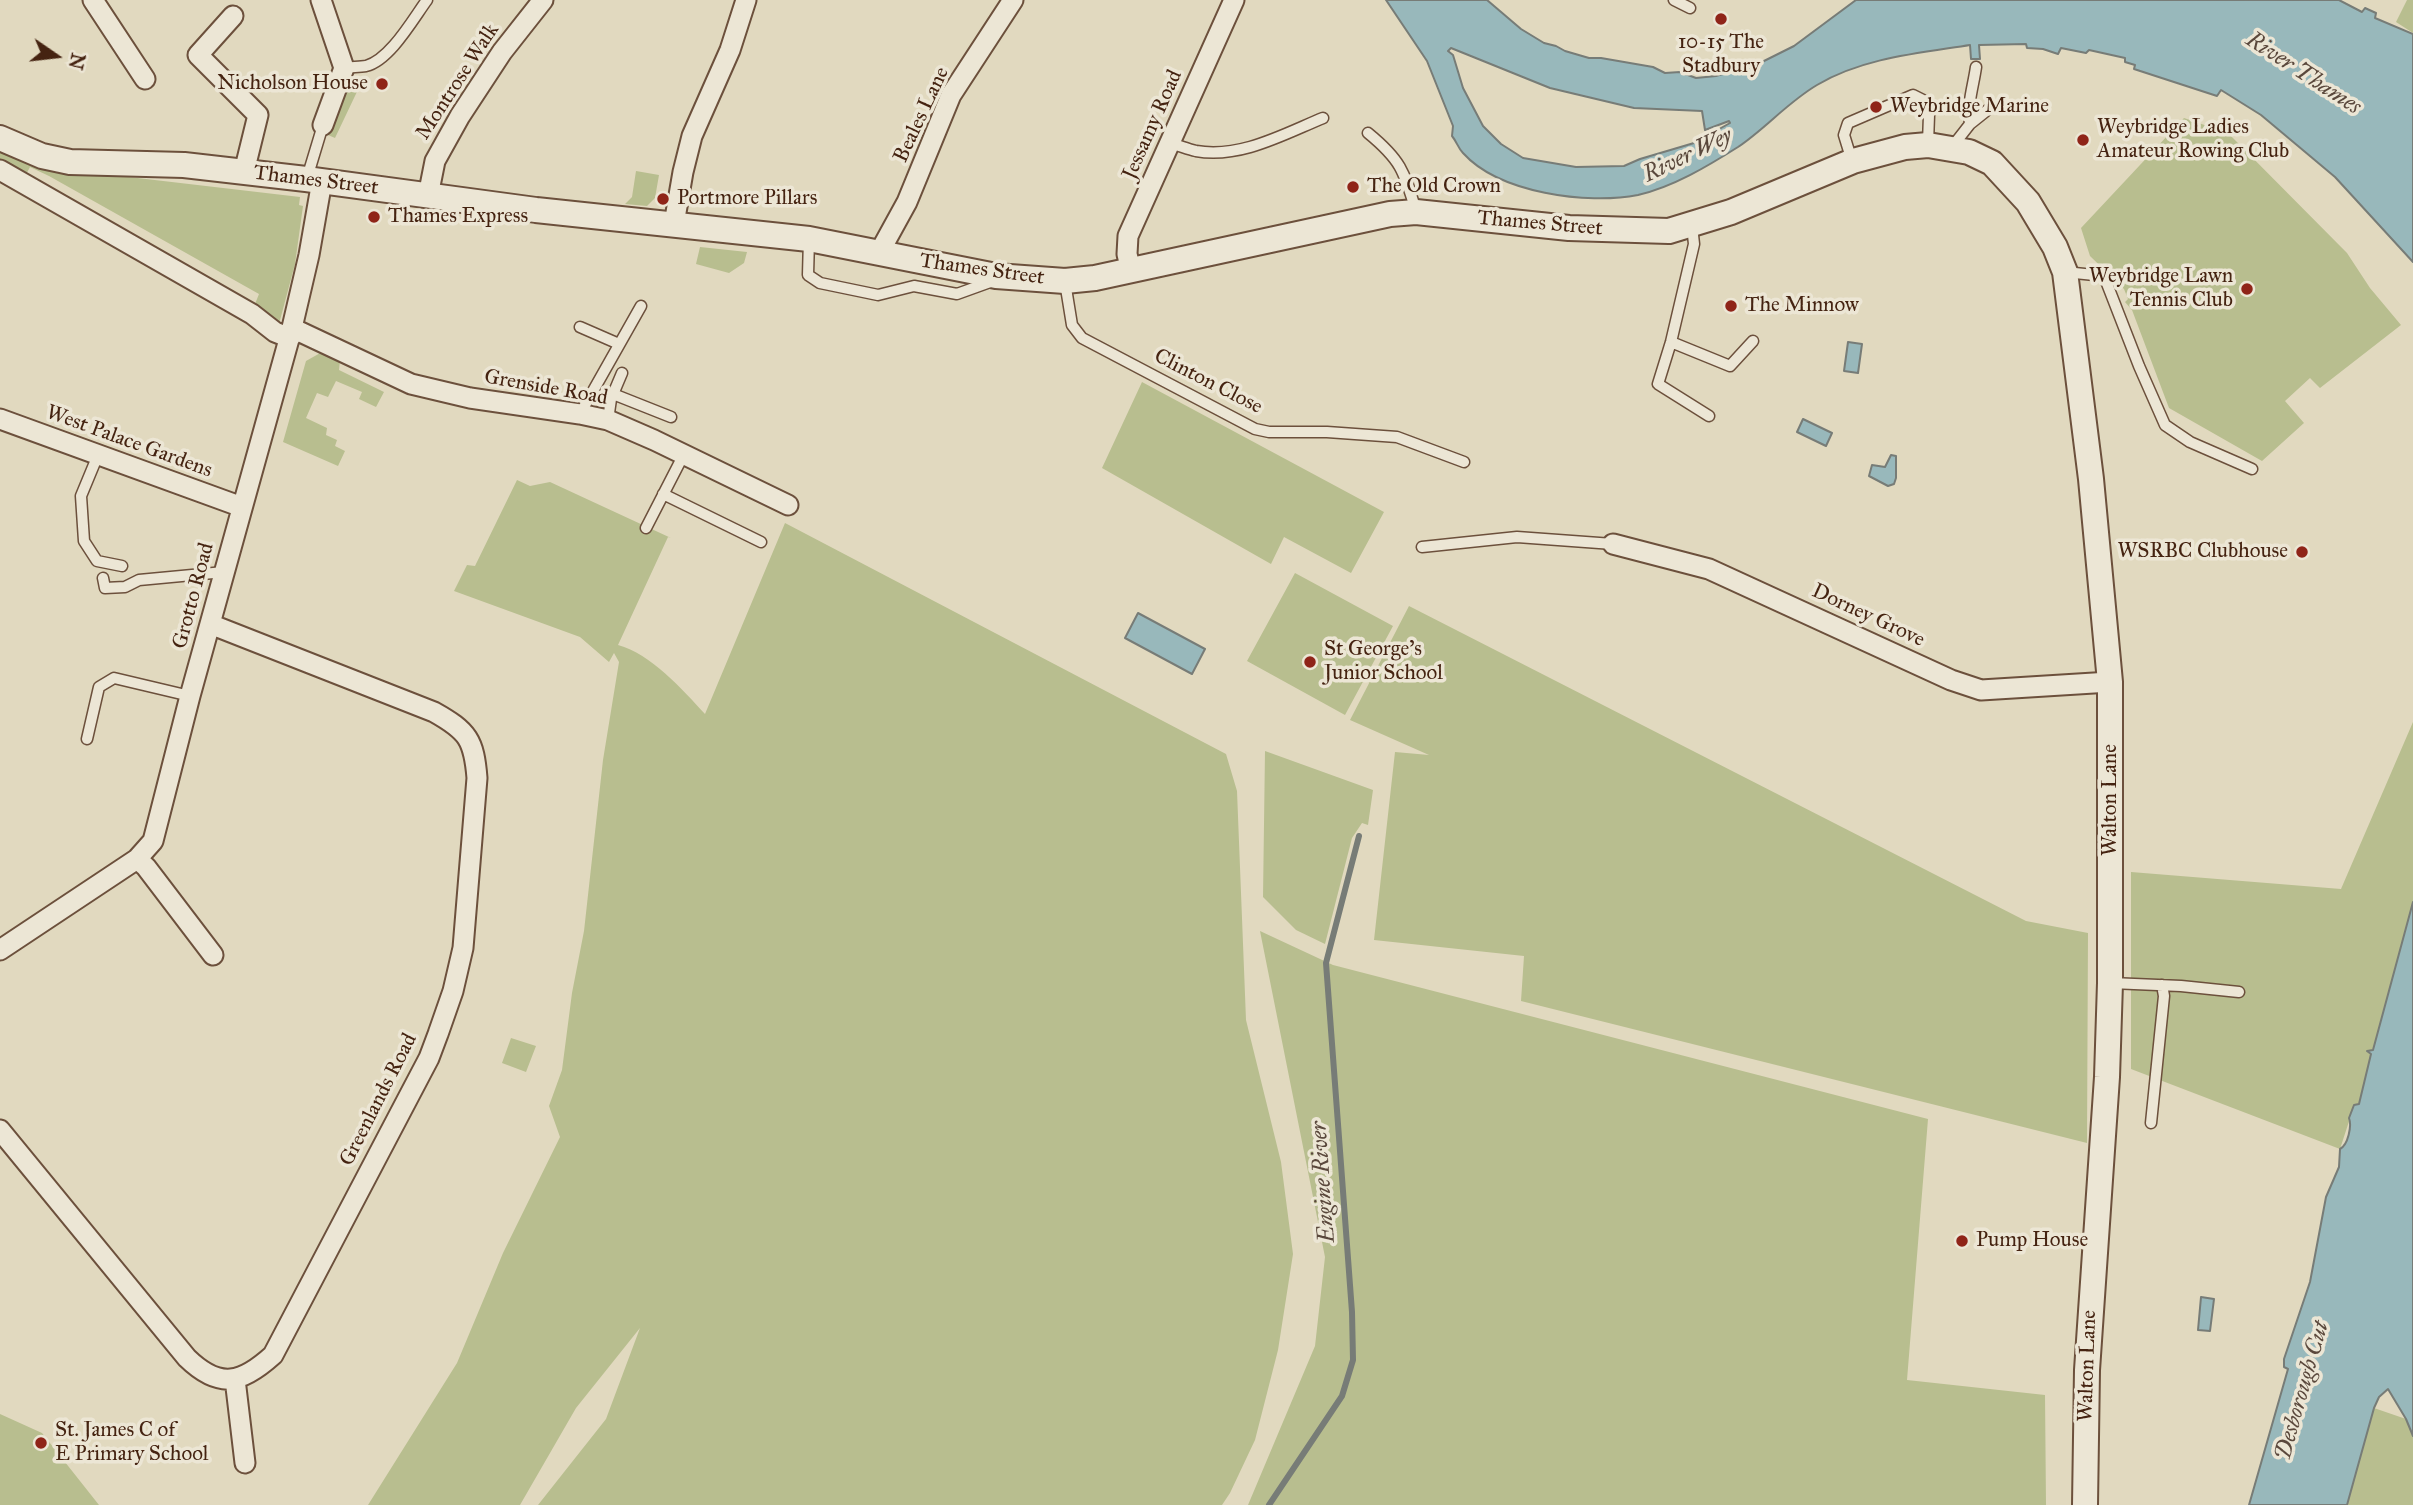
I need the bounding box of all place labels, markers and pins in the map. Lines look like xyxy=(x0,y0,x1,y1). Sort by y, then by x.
marker: 10-15 The Stadbury xyxy=(1713,11,1729,27)
place label: 10-15 The Stadbury xyxy=(1678,30,1764,80)
place label: Nicholson House xyxy=(217,71,368,97)
marker: Nicholson House xyxy=(374,76,390,92)
place label: Weybridge Marine xyxy=(1890,94,2049,120)
marker: Weybridge Marine xyxy=(1868,99,1884,115)
place label: Weybridge Ladies Amateur Rowing Club xyxy=(2097,115,2289,165)
marker: Weybridge Ladies Amateur Rowing Club xyxy=(2075,132,2091,148)
place label: The Old Crown xyxy=(1367,174,1501,200)
marker: The Old Crown xyxy=(1345,179,1361,195)
place label: Portmore Pillars xyxy=(677,186,817,212)
marker: Portmore Pillars xyxy=(655,191,671,207)
place label: Thames Express xyxy=(388,204,528,230)
marker: Thames Express xyxy=(366,209,382,225)
place label: Weybridge Lawn Tennis Club xyxy=(2089,264,2233,314)
marker: Weybridge Lawn Tennis Club xyxy=(2239,281,2255,297)
place label: The Minnow xyxy=(1745,293,1859,319)
marker: The Minnow xyxy=(1723,298,1739,314)
place label: WSRBC Clubhouse xyxy=(2117,539,2288,565)
marker: WSRBC Clubhouse xyxy=(2294,544,2310,560)
place label: St George's Junior School xyxy=(1324,637,1443,687)
marker: St George's Junior School xyxy=(1302,654,1318,670)
place label: Pump House xyxy=(1976,1228,2088,1254)
marker: Pump House xyxy=(1954,1233,1970,1249)
place label: St. James C of E Primary School xyxy=(55,1418,208,1468)
marker: St. James C of E Primary School xyxy=(33,1435,49,1451)

